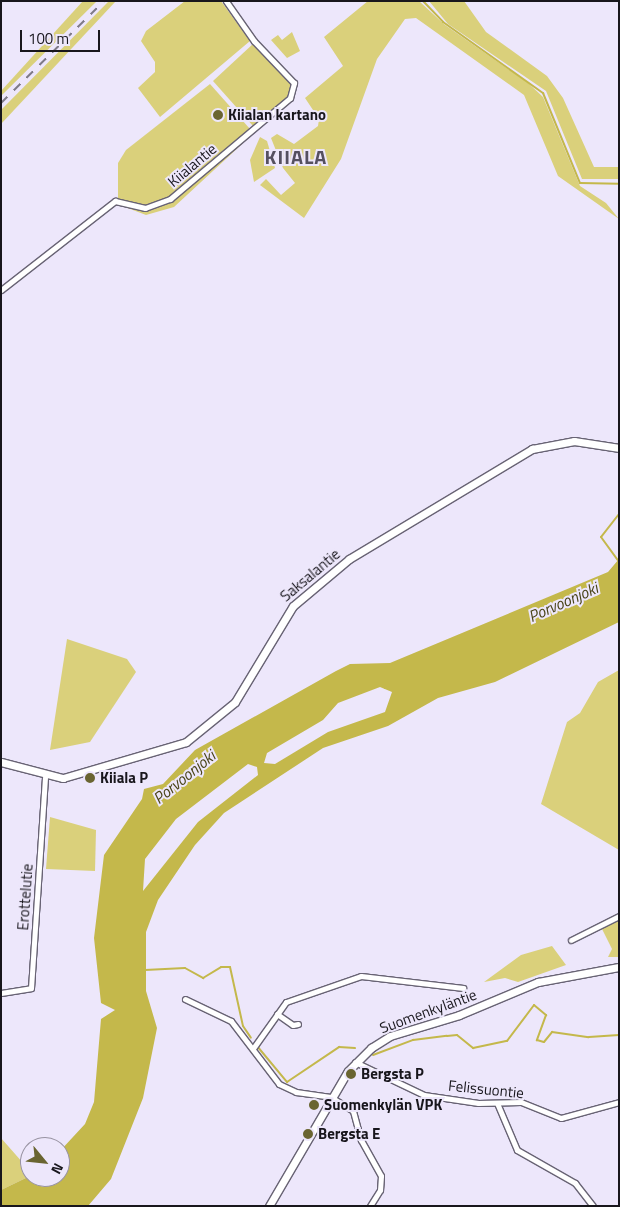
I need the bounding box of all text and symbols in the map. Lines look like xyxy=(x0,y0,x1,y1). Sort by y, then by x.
scale bar xyxy=(22,20,102,52)
text: 100 m xyxy=(28,27,69,50)
place label: Kiialan kartano xyxy=(228,106,326,124)
marker: Kiialan kartano xyxy=(212,109,224,121)
street label: Kiialantie xyxy=(164,140,220,190)
district label: KIIALA xyxy=(264,144,328,168)
street label: Saksalantie xyxy=(276,545,344,605)
water label: Porvoonjoki xyxy=(525,578,601,626)
water label: Porvoonjoki xyxy=(149,746,219,808)
place label: Kiiala P xyxy=(100,769,148,787)
marker: Kiiala P xyxy=(84,772,96,784)
street label: Erottelutie xyxy=(14,863,36,931)
street label: Suomenkyläntie xyxy=(377,985,479,1037)
place label: Bergsta P xyxy=(361,1065,424,1083)
marker: Bergsta P xyxy=(345,1068,357,1080)
street label: Felissuontie xyxy=(447,1076,525,1102)
place label: Suomenkylän VPK xyxy=(324,1096,442,1114)
marker: Suomenkylän VPK xyxy=(308,1099,320,1111)
place label: Bergsta E xyxy=(318,1125,380,1143)
marker: Bergsta E xyxy=(302,1128,314,1140)
north arrow xyxy=(20,1137,70,1187)
text: N xyxy=(46,1160,69,1178)

